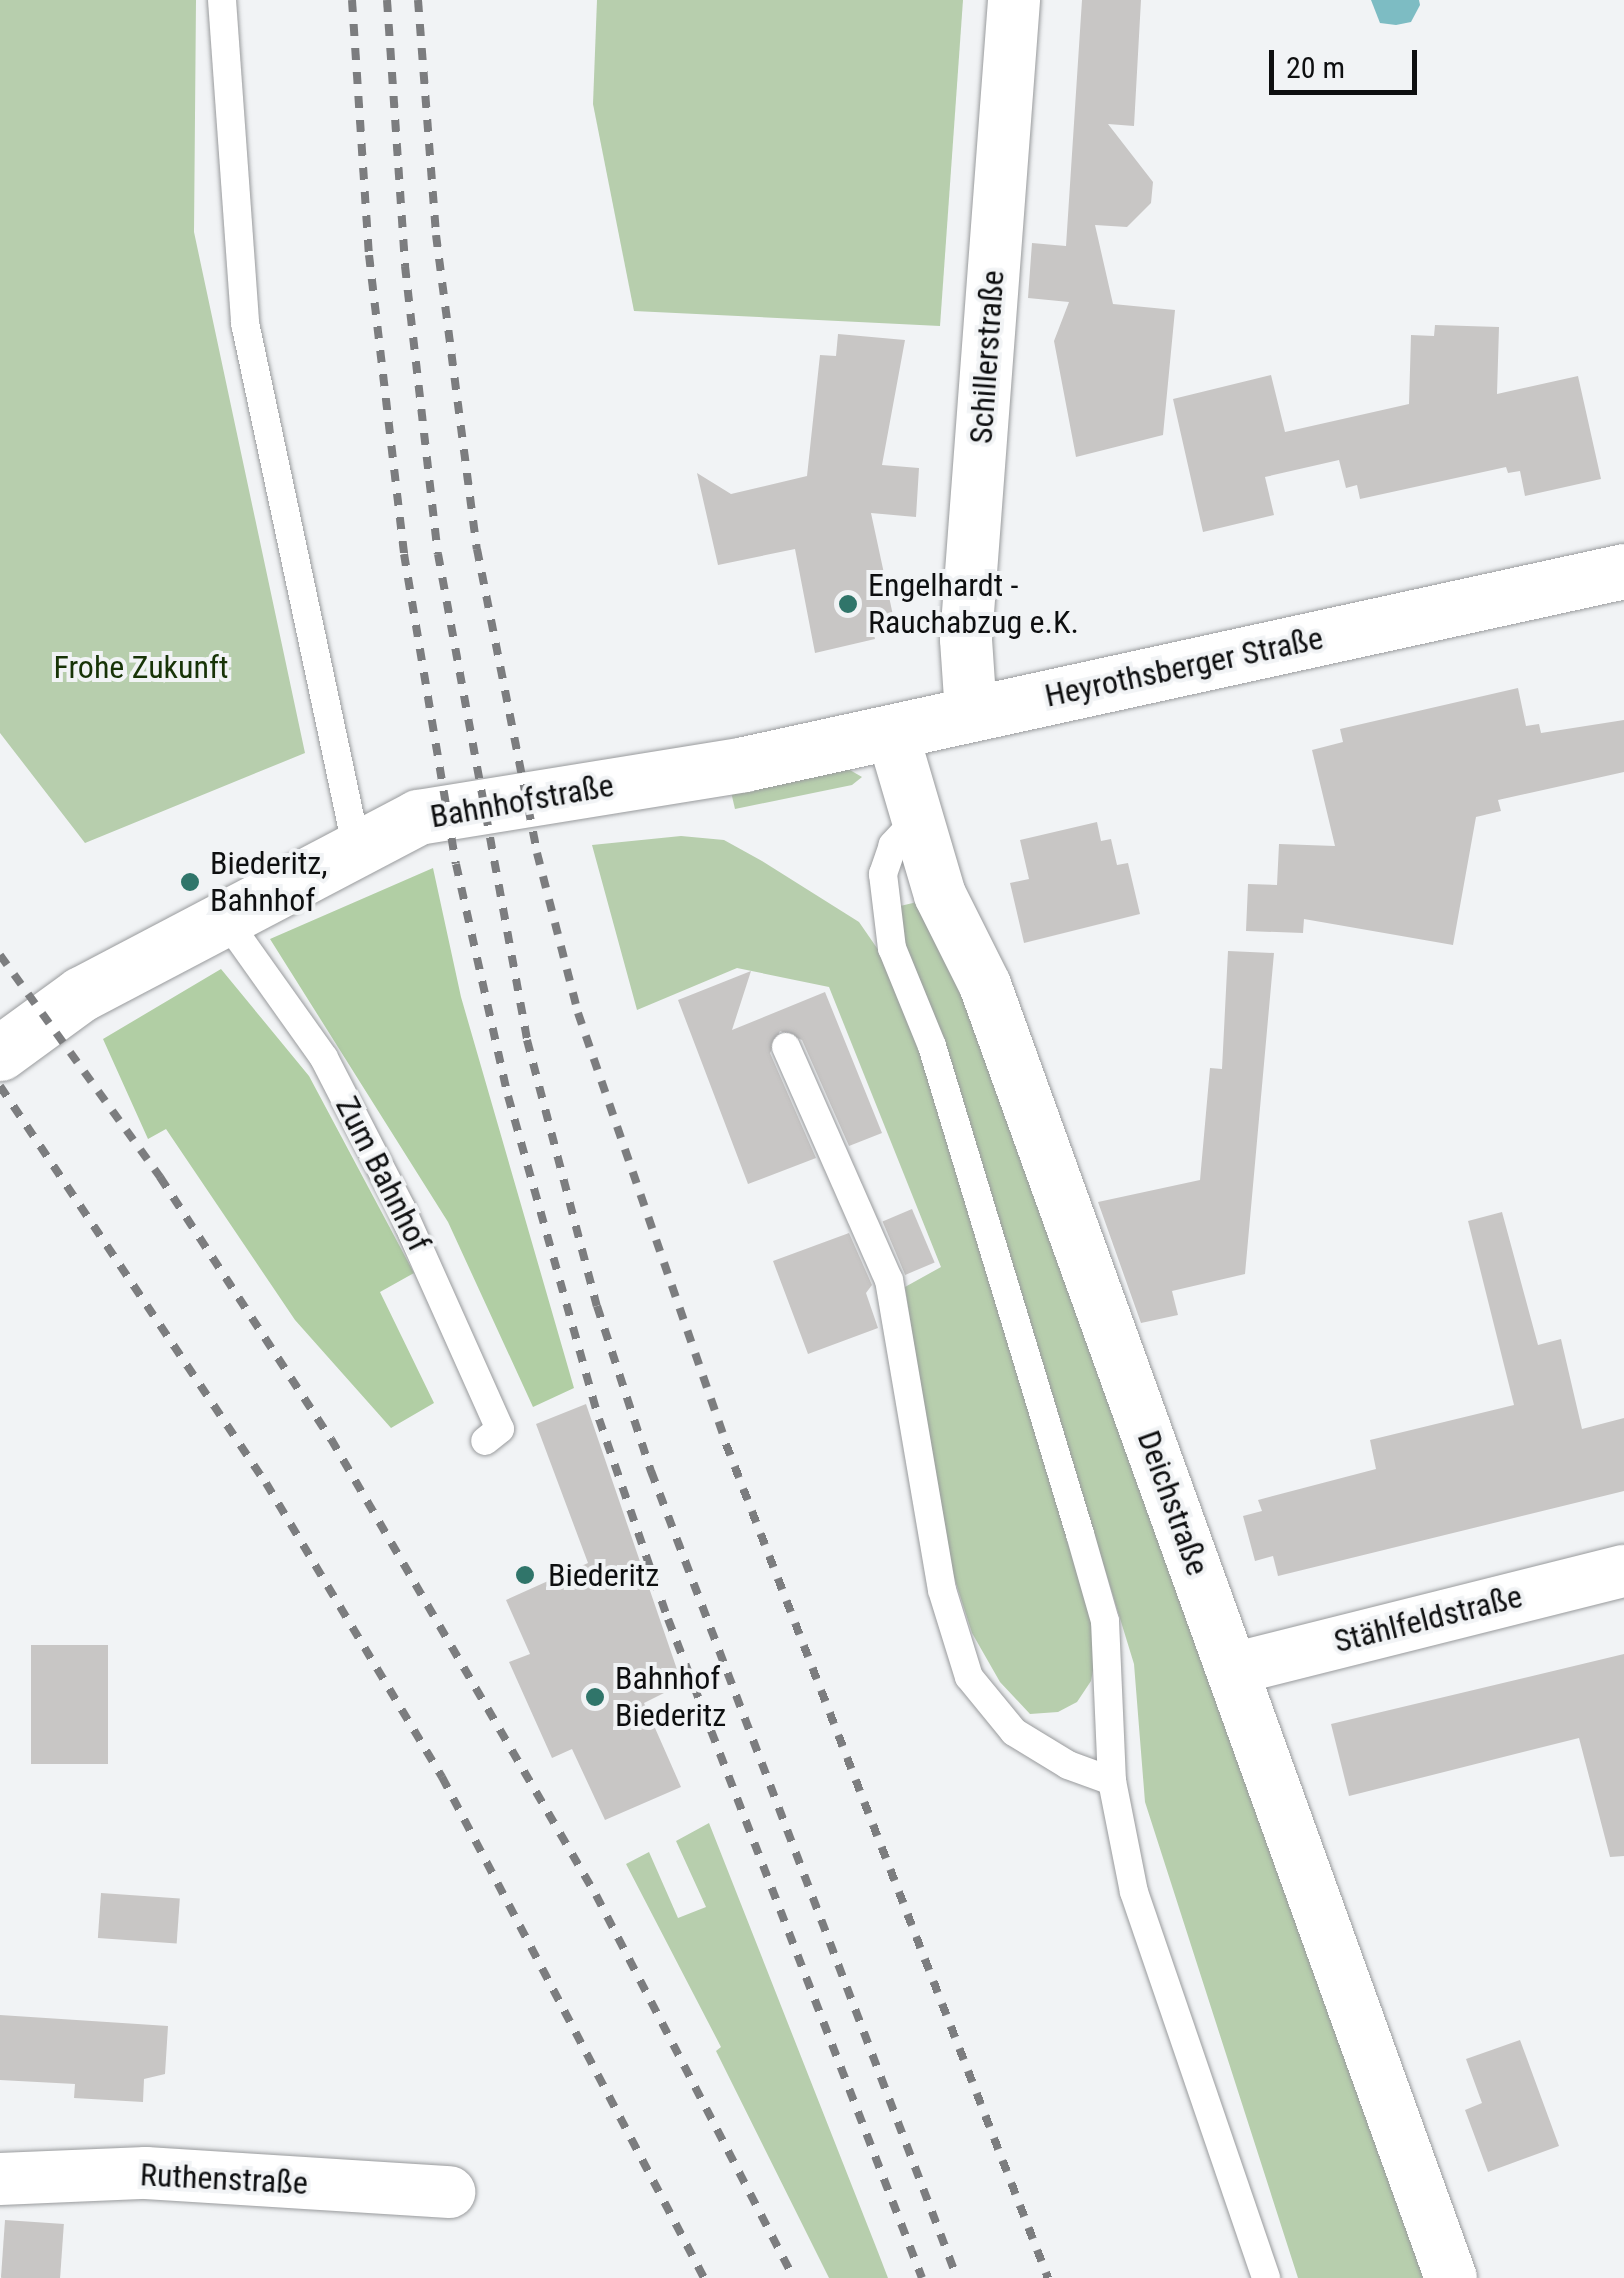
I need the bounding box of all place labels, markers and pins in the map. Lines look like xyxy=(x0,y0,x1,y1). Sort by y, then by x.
place label: Engelhardt - Rauchabzug e.K. xyxy=(868,567,1079,642)
marker: Engelhardt - Rauchabzug e.K. xyxy=(837,593,859,615)
place label: Biederitz, Bahnhof xyxy=(210,845,328,920)
marker: Biederitz, Bahnhof xyxy=(179,871,201,893)
place label: Biederitz xyxy=(548,1556,659,1594)
marker: Biederitz xyxy=(512,1562,538,1588)
place label: Bahnhof Biederitz xyxy=(615,1660,726,1735)
marker: Bahnhof Biederitz xyxy=(584,1686,606,1708)

